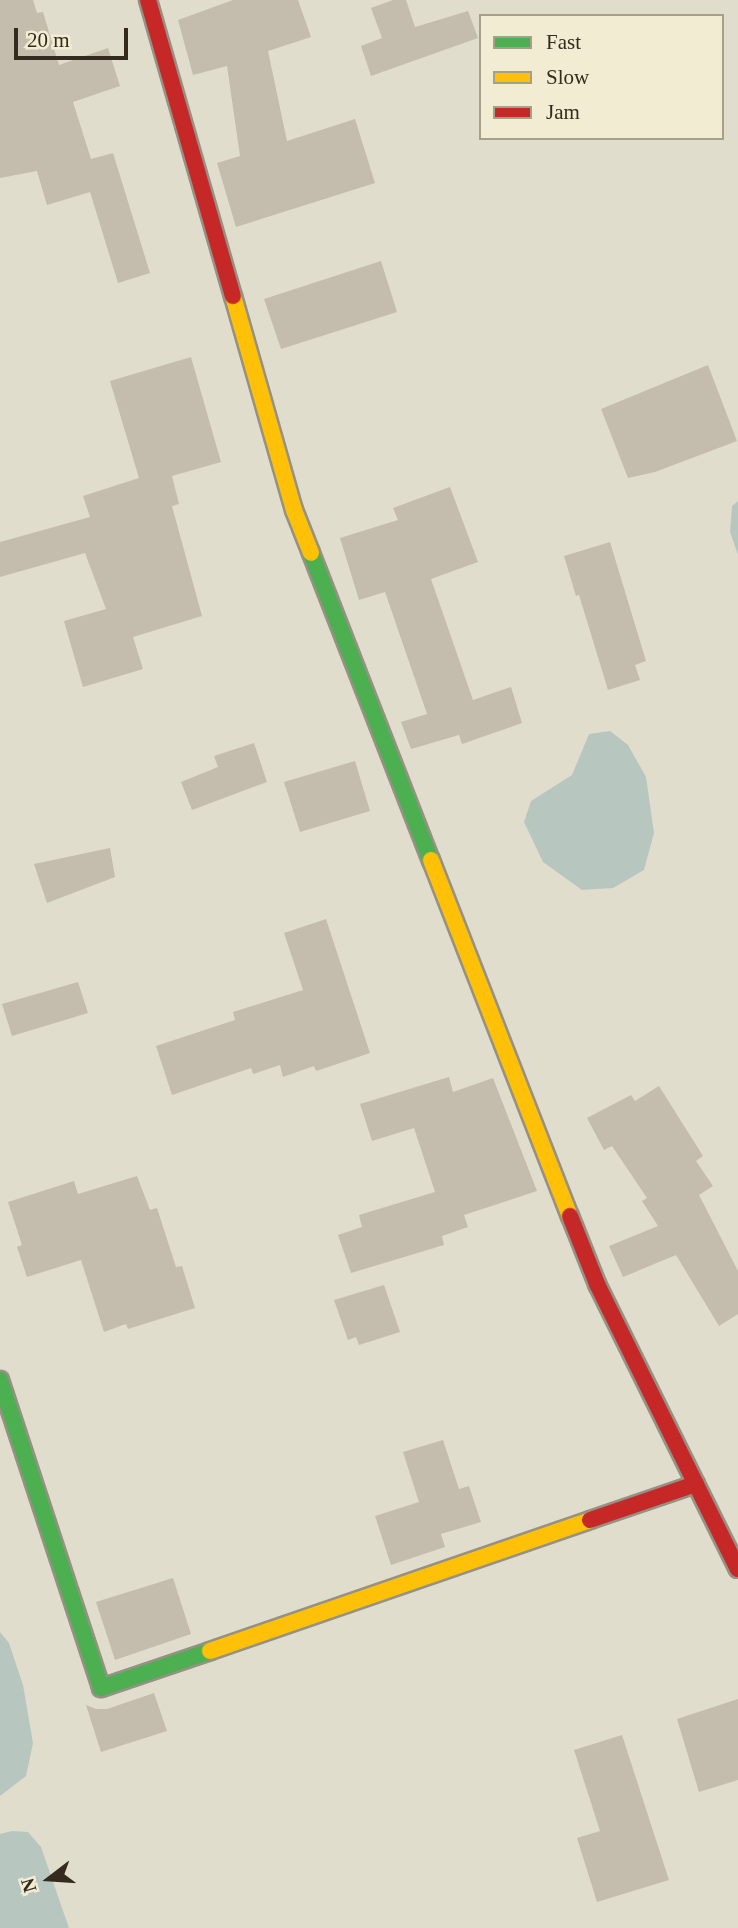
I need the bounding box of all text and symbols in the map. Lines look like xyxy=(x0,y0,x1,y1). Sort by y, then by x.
scale bar xyxy=(18,14,131,58)
legend xyxy=(479,14,724,140)
text: 20 m xyxy=(27,28,70,52)
text: Fast xyxy=(546,30,581,54)
text: Slow xyxy=(546,65,589,89)
text: Jam xyxy=(546,100,580,124)
north arrow xyxy=(14,1844,84,1914)
text: N xyxy=(16,1876,40,1895)

